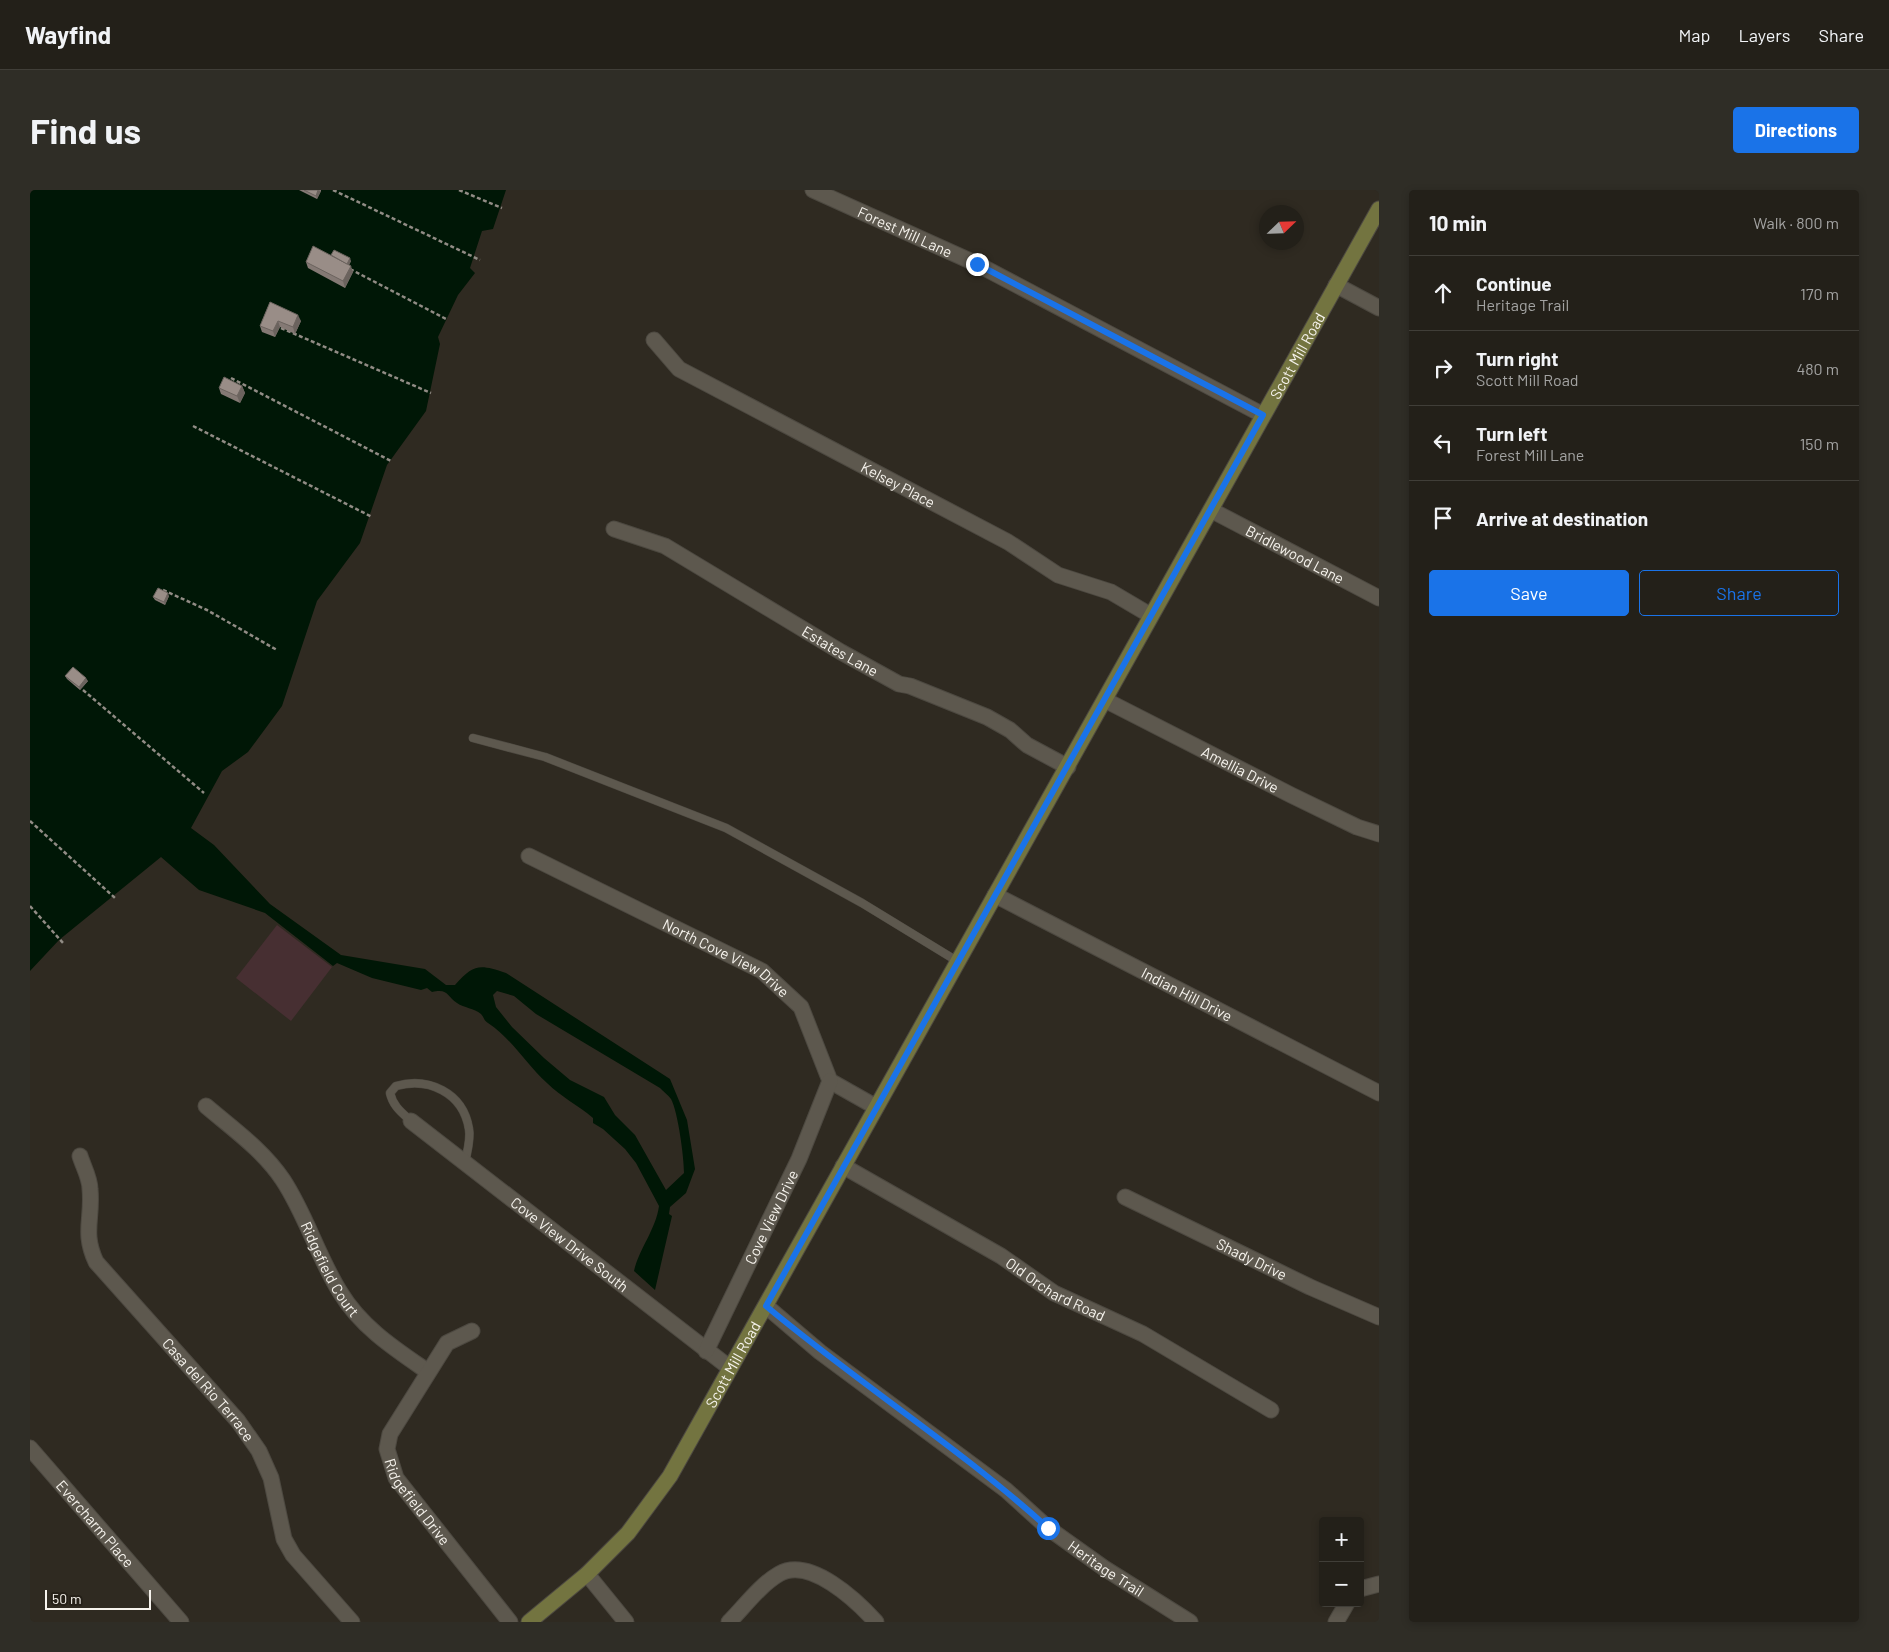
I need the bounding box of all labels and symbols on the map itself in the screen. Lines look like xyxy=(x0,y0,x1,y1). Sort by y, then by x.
street label: Forest Mill Lane xyxy=(855,202,955,261)
north arrow xyxy=(1259,205,1304,250)
route end xyxy=(966,253,989,276)
street label: Scott Mill Road xyxy=(1266,309,1328,402)
street label: Kelsey Place xyxy=(858,457,938,511)
street label: Bridlewood Lane xyxy=(1243,521,1347,587)
street label: Estates Lane xyxy=(799,622,881,680)
street label: Amellia Drive xyxy=(1199,742,1282,796)
street label: North Cove View Drive xyxy=(660,914,793,1001)
street label: Indian Hill Drive xyxy=(1139,963,1235,1025)
street label: Cove View Drive xyxy=(740,1167,801,1267)
street label: Cove View Drive South xyxy=(507,1193,632,1295)
street label: Ridgefield Court xyxy=(297,1219,363,1320)
street label: Shady Drive xyxy=(1214,1234,1290,1283)
street label: Old Orchard Road xyxy=(1002,1253,1108,1324)
street label: Scott Mill Road xyxy=(701,1318,764,1411)
street label: Casa del Rio Terrace xyxy=(159,1334,258,1445)
street label: Ridgefield Drive xyxy=(381,1456,454,1548)
street label: Evercharm Place xyxy=(53,1476,138,1571)
route start xyxy=(1037,1517,1060,1540)
street label: Heritage Trail xyxy=(1065,1536,1148,1600)
scale bar xyxy=(45,1587,151,1610)

